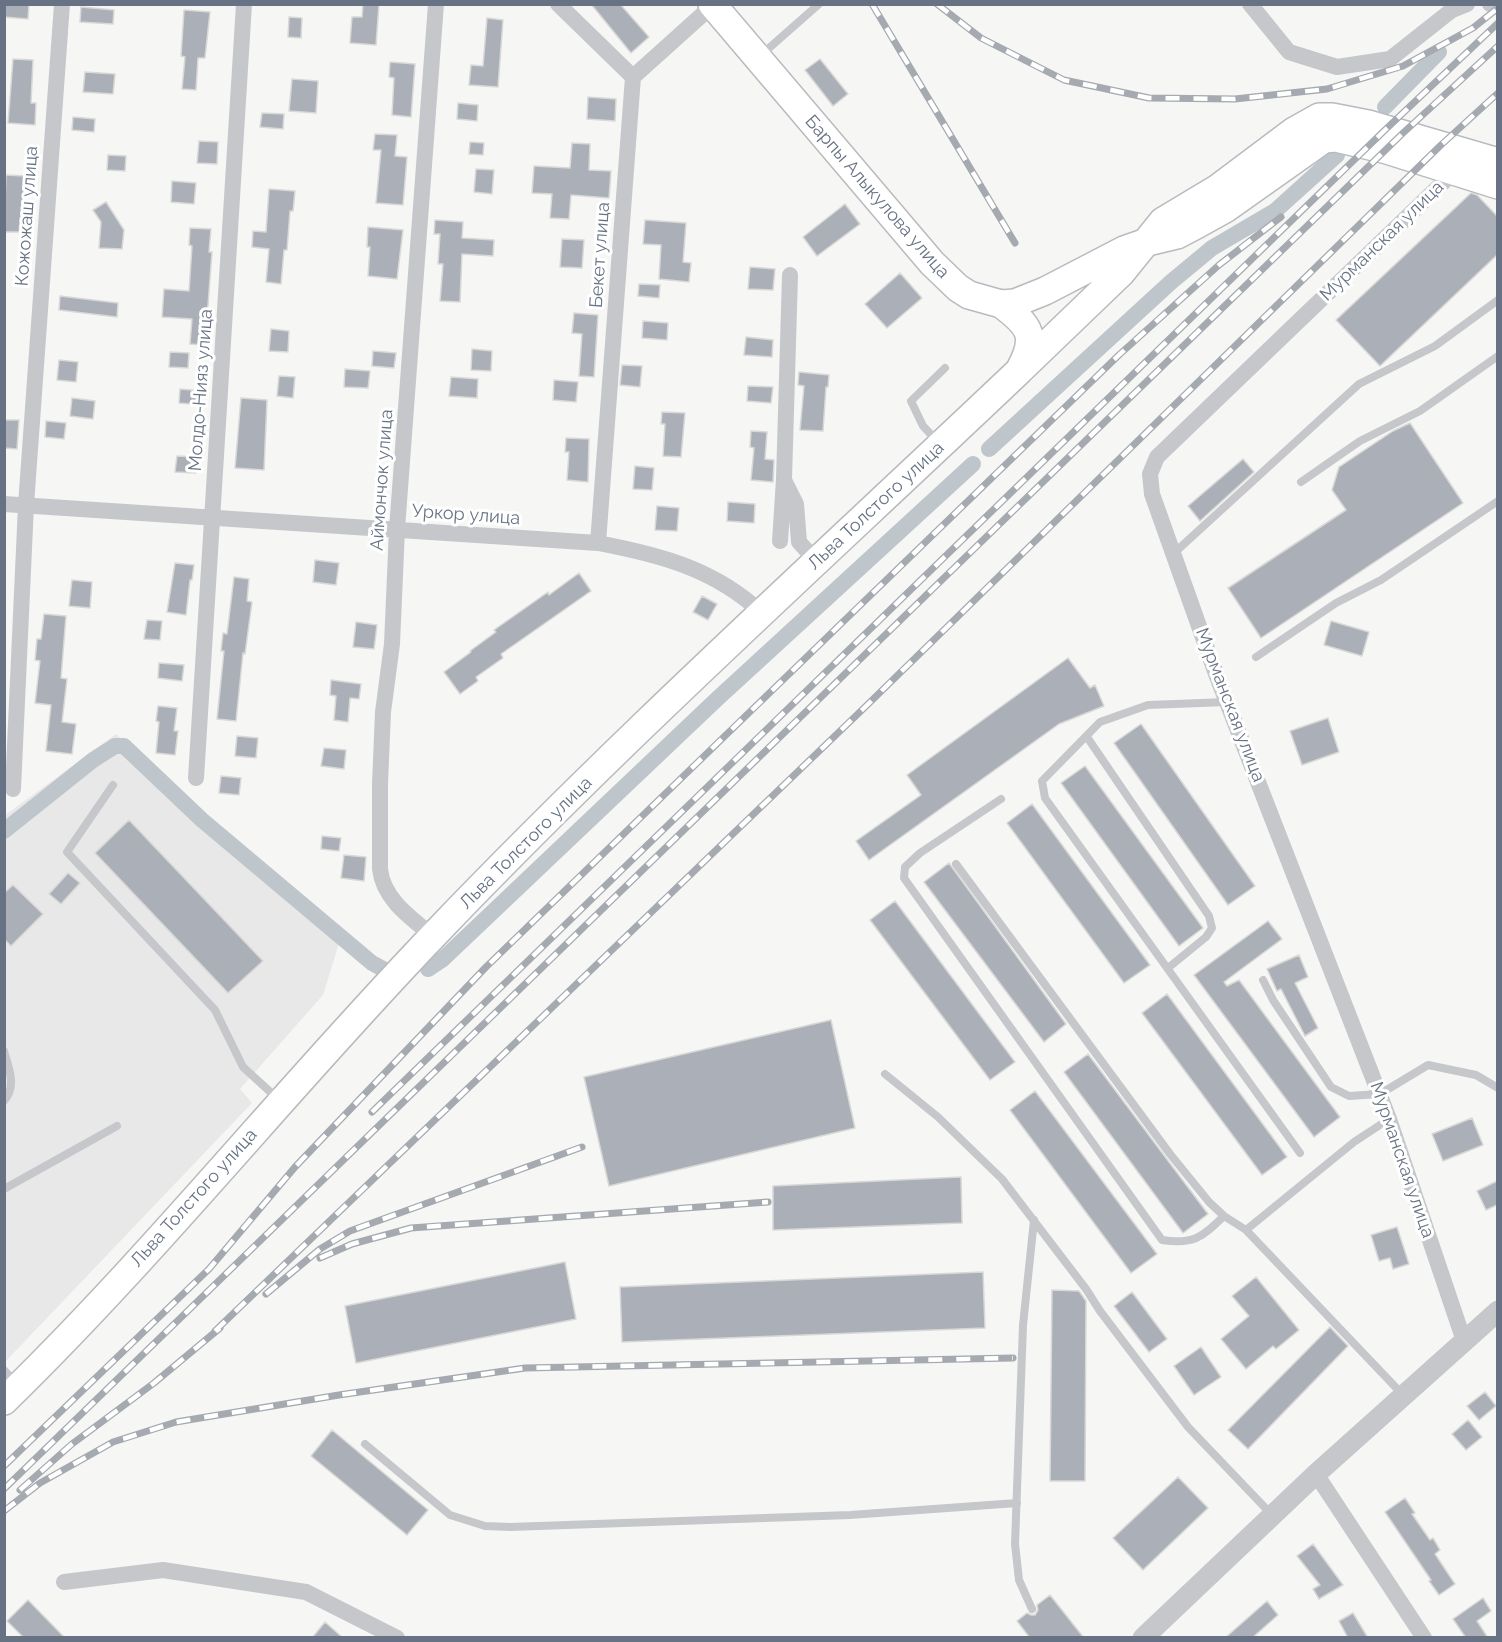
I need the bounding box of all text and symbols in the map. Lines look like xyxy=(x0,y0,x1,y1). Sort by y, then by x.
street label: Барпы Алыкулова улица xyxy=(800,111,954,283)
street label: Кожожаш улица xyxy=(11,145,43,287)
street label: Мурманская улица xyxy=(1316,176,1448,306)
street label: Бекет улица xyxy=(586,201,614,309)
street label: Молдо-Нияз улица xyxy=(185,308,217,472)
street label: Аймончок улица xyxy=(366,409,398,551)
street label: Льва Толстого улица xyxy=(803,437,949,575)
street label: Уркор улица xyxy=(411,500,521,530)
street label: Мурманская улица xyxy=(1191,625,1269,785)
street label: Льва Толстого улица xyxy=(455,772,597,914)
street label: Мурманская улица xyxy=(1365,1079,1439,1241)
street label: Льва Толстого улица xyxy=(126,1124,262,1272)

